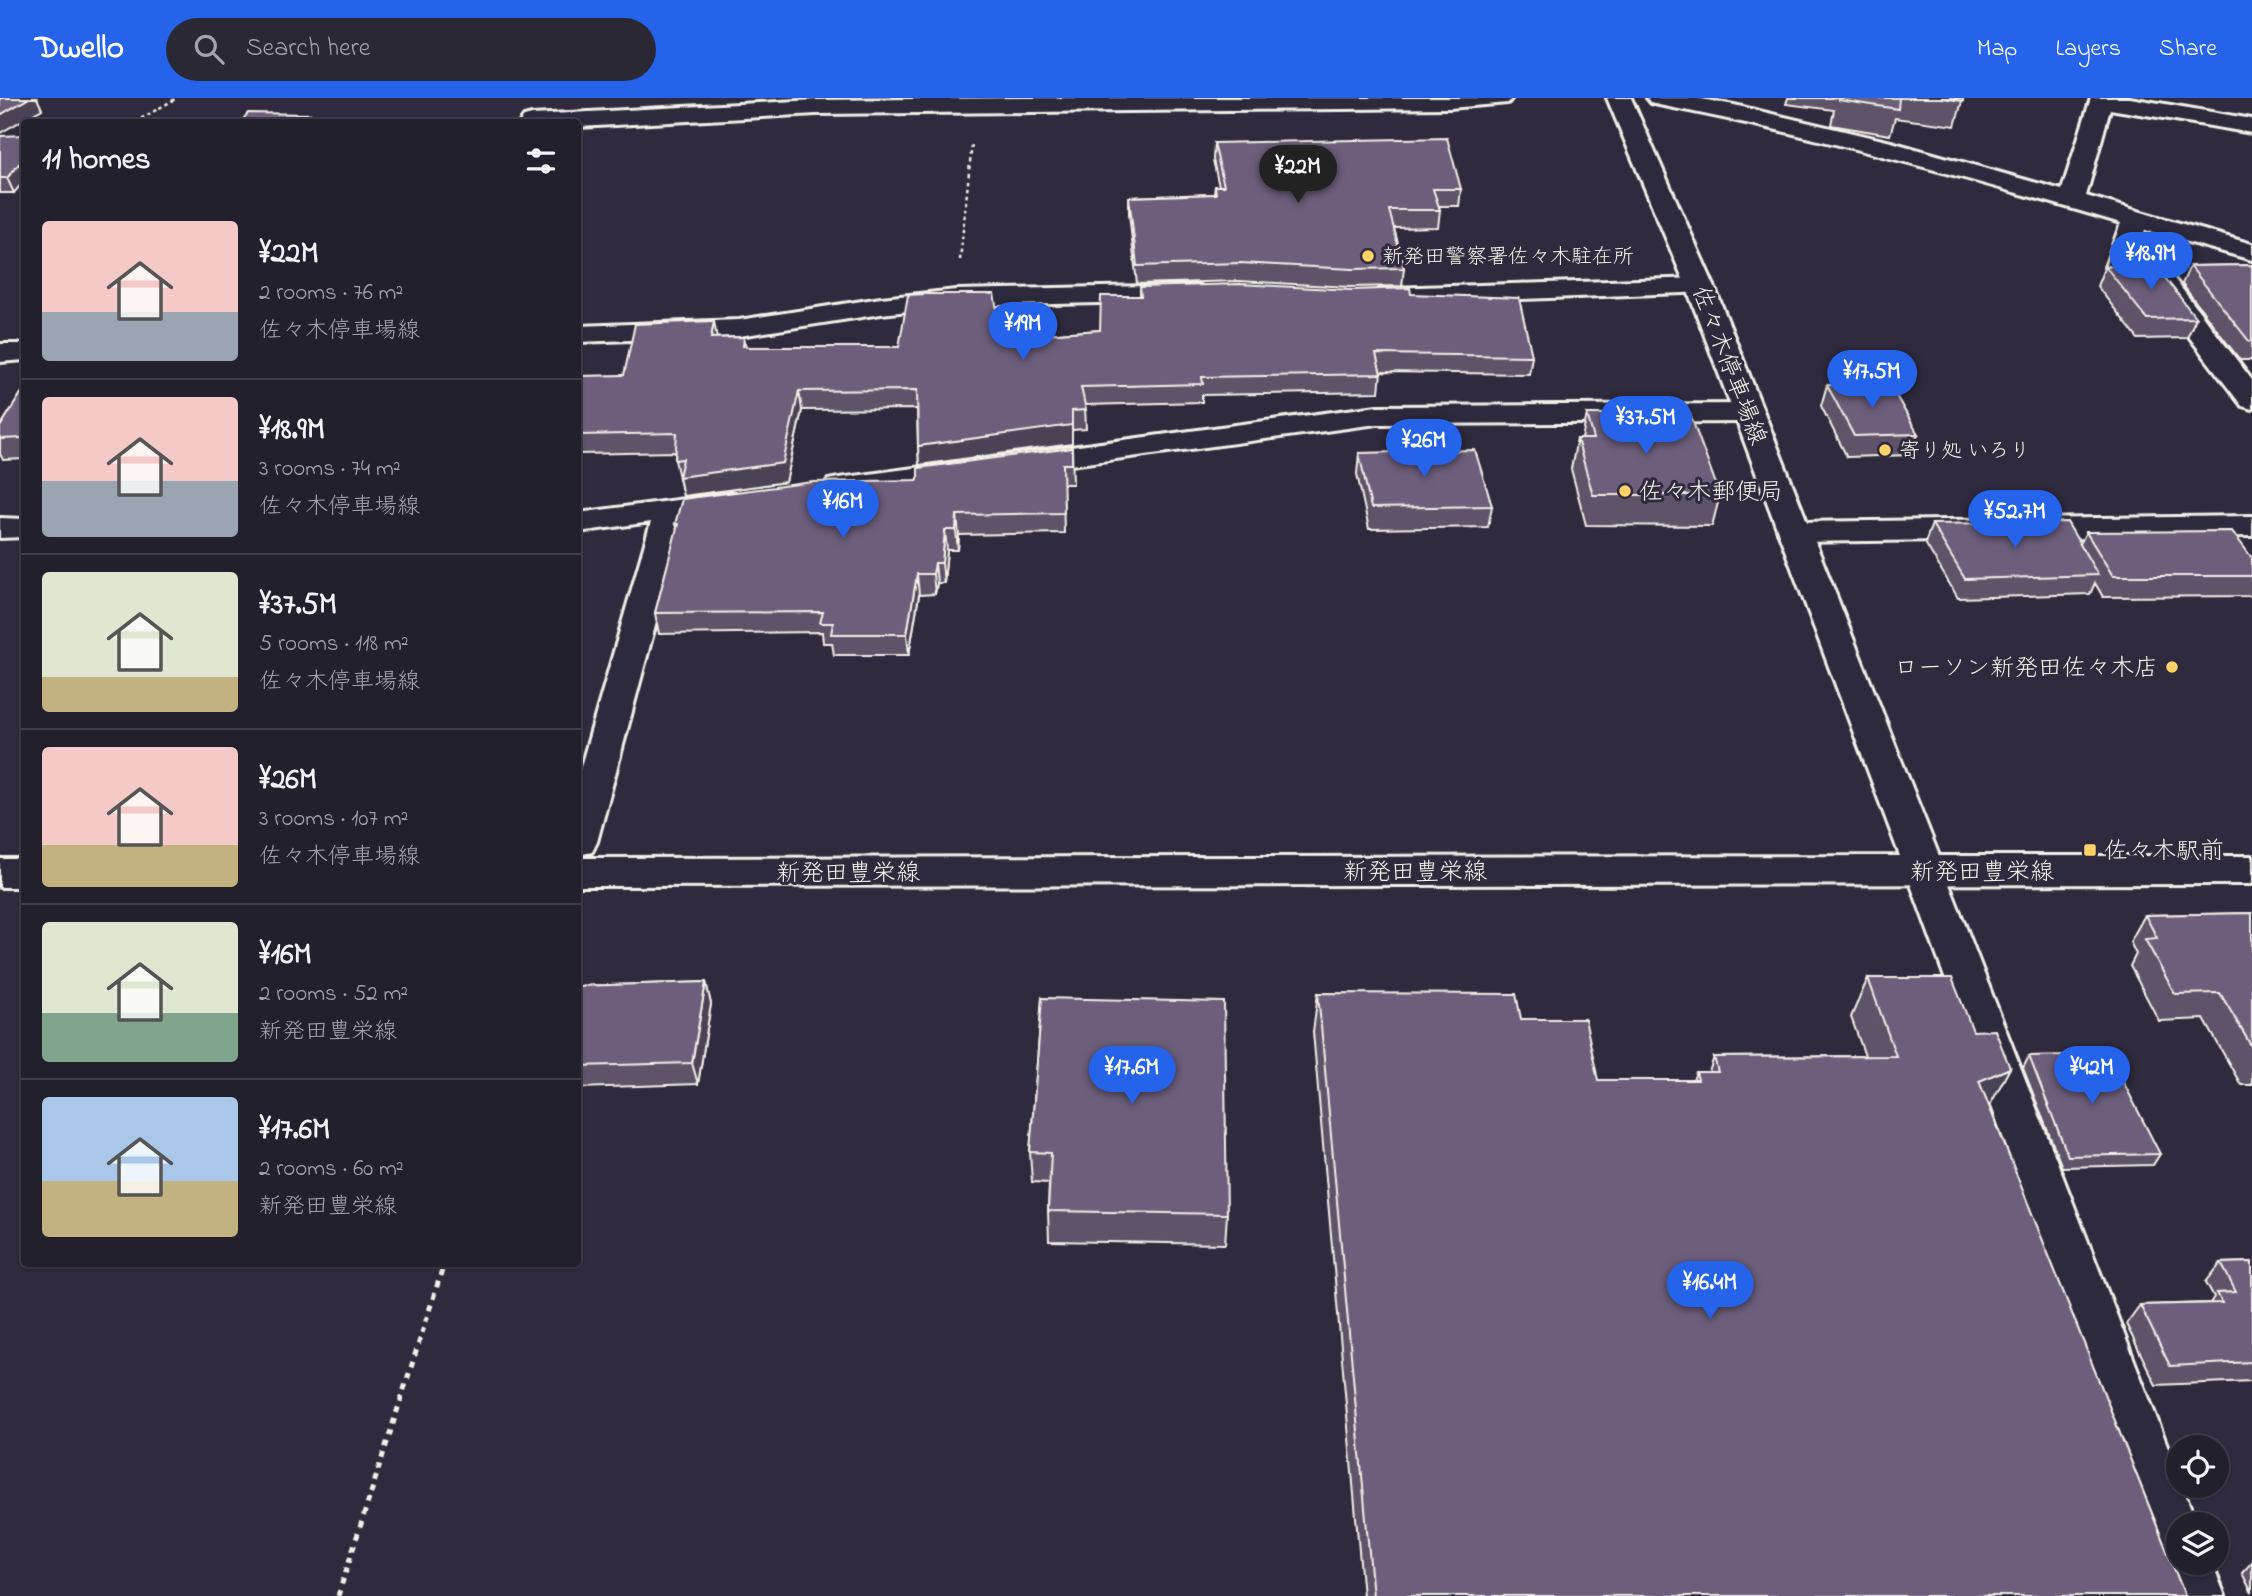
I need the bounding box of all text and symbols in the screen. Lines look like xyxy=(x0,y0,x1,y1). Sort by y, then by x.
search box xyxy=(166,18,656,81)
text: Dwello xyxy=(35,25,124,73)
icon: search xyxy=(190,30,228,68)
text: Search here xyxy=(246,30,370,68)
text: Map xyxy=(1977,32,2017,67)
text: Layers xyxy=(2055,32,2121,67)
text: Share xyxy=(2159,32,2217,67)
text: 11 homes xyxy=(42,139,150,183)
icon: filters xyxy=(522,142,560,180)
pin: ¥22M xyxy=(1257,146,1339,205)
text: ¥22M xyxy=(1275,151,1321,184)
pin: ¥18.9M xyxy=(2094,232,2208,292)
text: ¥22M xyxy=(259,233,319,277)
text: ¥18.9M xyxy=(2126,238,2176,271)
place label: 新発田警察署佐々木駐在所 xyxy=(1382,243,1634,273)
marker: 新発田警察署佐々木駐在所 xyxy=(1360,248,1376,264)
icon: home xyxy=(98,249,182,333)
text: 2 rooms · 76 m² xyxy=(259,277,403,310)
street label: 佐々木停車場線 xyxy=(1681,281,1774,451)
pin: ¥19M xyxy=(982,302,1064,362)
text: ¥19M xyxy=(1004,308,1042,341)
text: 佐々木停車場線 xyxy=(259,315,420,348)
pin: ¥17.5M xyxy=(1815,350,1929,410)
text: ¥17.5M xyxy=(1843,356,1901,389)
pin: ¥37.5M xyxy=(1589,396,1703,456)
text: ¥37.5M xyxy=(1616,402,1676,435)
text: ¥18.9M xyxy=(259,409,325,453)
pin: ¥26M xyxy=(1383,420,1465,479)
icon: home xyxy=(98,425,182,509)
text: ¥26M xyxy=(1402,425,1446,458)
place label: 寄り処 いろり xyxy=(1899,437,2030,467)
marker: 寄り処 いろり xyxy=(1877,442,1893,458)
text: 3 rooms · 74 m² xyxy=(259,453,401,486)
place label: 佐々木郵便局 xyxy=(1639,476,1783,511)
pin: ¥16M xyxy=(802,480,884,540)
marker: 佐々木郵便局 xyxy=(1617,483,1633,499)
text: ¥16M xyxy=(823,486,863,519)
pin: ¥52.7M xyxy=(1958,490,2072,550)
text: 佐々木停車場線 xyxy=(259,491,420,524)
text: ¥52.7M xyxy=(1984,496,2046,529)
text: ¥37.5M xyxy=(259,584,337,628)
icon: home xyxy=(98,600,182,684)
text: 5 rooms · 118 m² xyxy=(259,628,409,661)
place label: ローソン新発田佐々木店 xyxy=(1894,652,2158,687)
marker: ローソン新発田佐々木店 xyxy=(2164,659,2180,675)
text: 佐々木停車場線 xyxy=(259,666,420,699)
text: ¥26M xyxy=(259,759,317,803)
icon: home xyxy=(98,775,182,859)
text: 3 rooms · 107 m² xyxy=(259,803,408,836)
place label: 佐々木駅前 xyxy=(2104,835,2224,870)
text: 佐々木停車場線 xyxy=(259,841,420,874)
marker: 佐々木駅前 xyxy=(2082,842,2098,858)
street label: 新発田豊栄線 xyxy=(1343,856,1487,891)
street label: 新発田豊栄線 xyxy=(1910,856,2054,891)
street label: 新発田豊栄線 xyxy=(776,857,920,892)
text: ¥16M xyxy=(259,934,312,978)
icon: home xyxy=(98,950,182,1034)
text: 2 rooms · 52 m² xyxy=(259,978,408,1011)
text: 新発田豊栄線 xyxy=(259,1016,397,1049)
pin: ¥17.6M xyxy=(1075,1046,1189,1106)
pin: ¥42M xyxy=(2051,1046,2133,1106)
text: ¥17.6M xyxy=(1105,1052,1159,1085)
text: ¥42M xyxy=(2070,1052,2114,1085)
text: ¥17.6M xyxy=(259,1109,330,1153)
icon: home xyxy=(98,1125,182,1209)
text: 2 rooms · 60 m² xyxy=(259,1153,404,1186)
text: 新発田豊栄線 xyxy=(259,1191,397,1224)
pin: ¥16.4M xyxy=(1653,1262,1767,1321)
text: ¥16.4M xyxy=(1683,1267,1737,1300)
map controls xyxy=(2166,1435,2229,1575)
button: locate xyxy=(2166,1435,2229,1498)
button: layers xyxy=(2166,1512,2229,1575)

